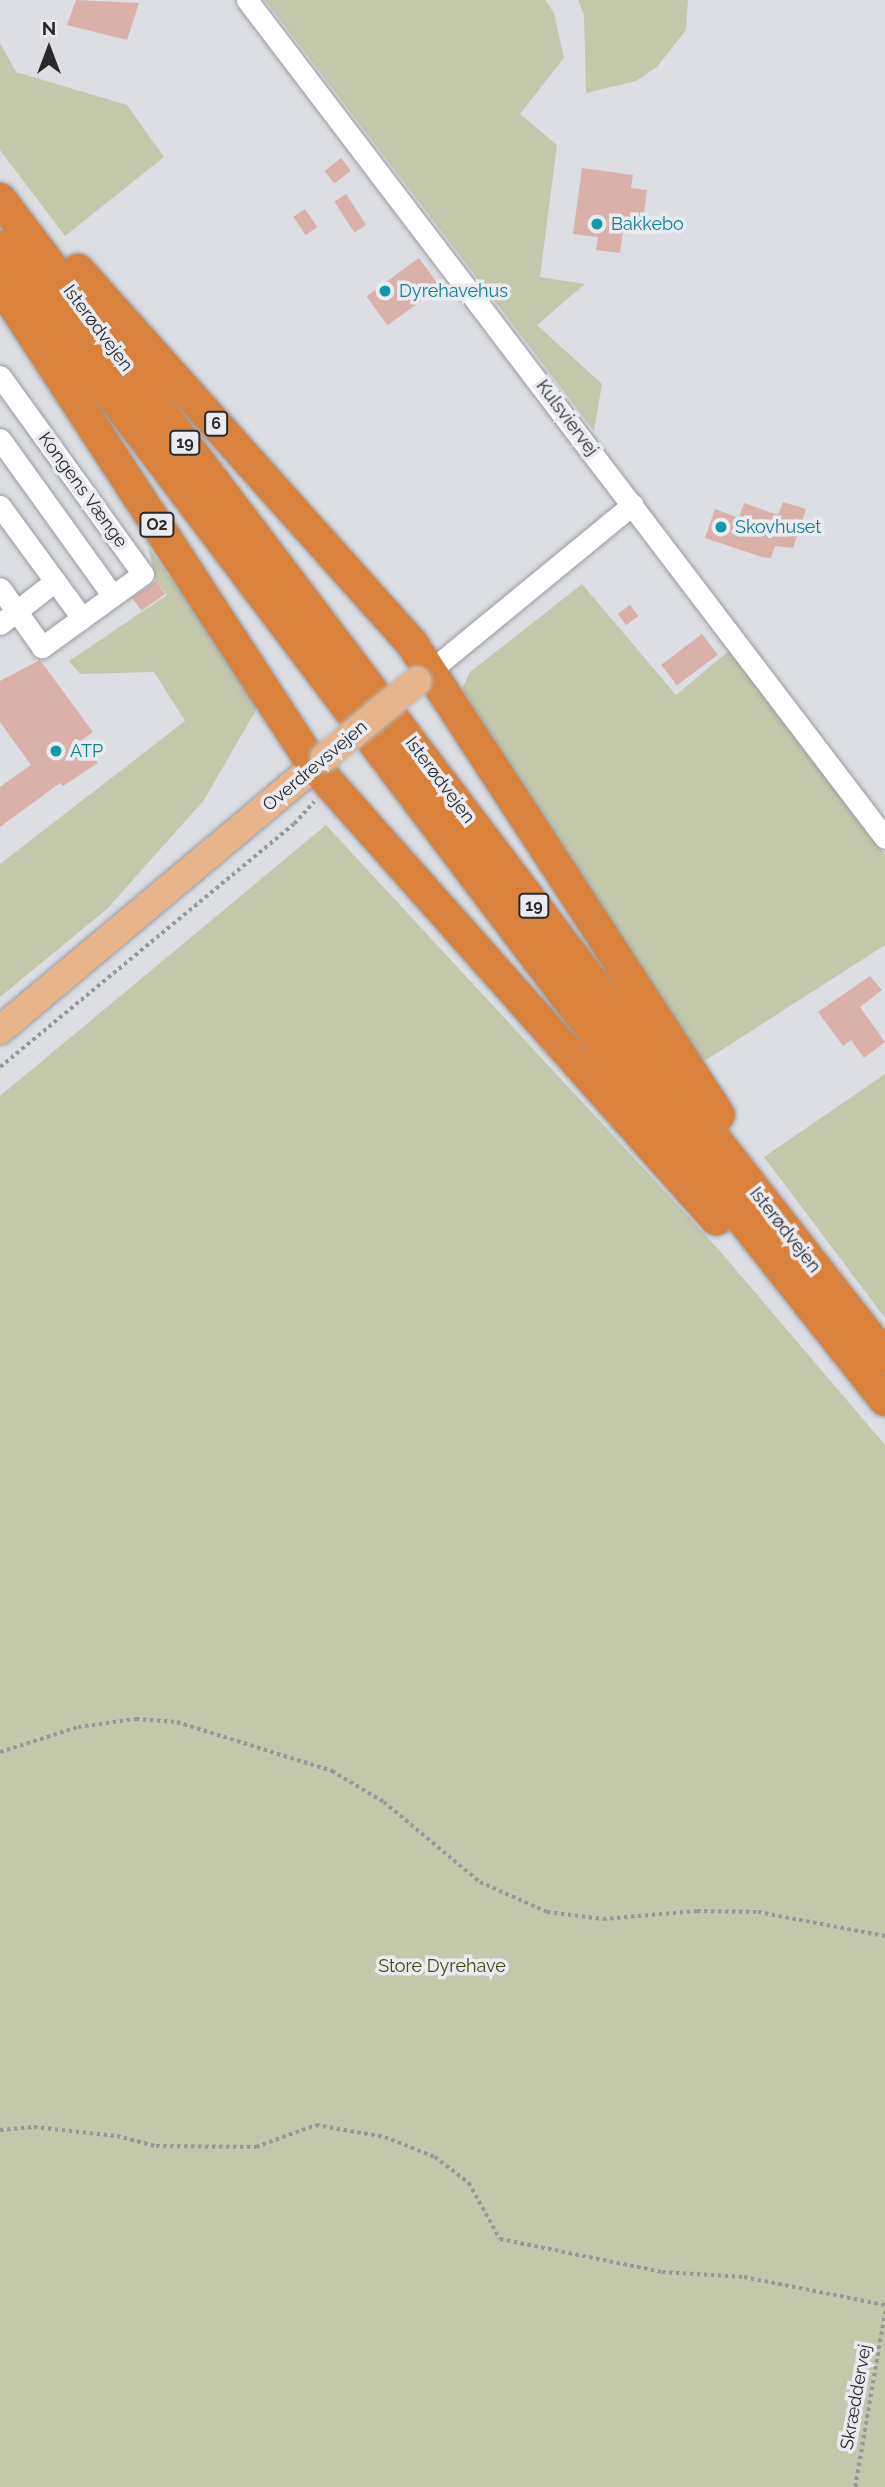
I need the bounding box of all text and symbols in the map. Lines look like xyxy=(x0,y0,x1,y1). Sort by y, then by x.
north arrow xyxy=(14,14,84,84)
text: N xyxy=(42,17,56,39)
place label: Bakkebo xyxy=(611,213,684,235)
marker: Bakkebo xyxy=(589,216,605,232)
place label: Dyrehavehus xyxy=(399,280,508,302)
street label: Isterødvejen xyxy=(59,281,137,375)
marker: Dyrehavehus xyxy=(377,283,393,299)
street label: Kulsviervej xyxy=(531,376,603,460)
road number: 6 xyxy=(204,412,228,436)
street label: Kongens Vænge xyxy=(34,428,132,552)
road number: 19 xyxy=(169,430,201,456)
road number: O2 xyxy=(138,512,176,538)
place label: Skovhuset xyxy=(735,516,821,538)
marker: Skovhuset xyxy=(713,519,729,535)
street label: Overdrevsvejen xyxy=(258,716,372,816)
street label: Isterødvejen xyxy=(401,733,479,827)
place label: ATP xyxy=(70,740,103,762)
marker: ATP xyxy=(48,743,64,759)
road number: 19 xyxy=(518,893,550,918)
street label: Isterødvejen xyxy=(745,1183,825,1277)
park label: Store Dyrehave xyxy=(378,1955,506,1977)
street label: Skræddervej xyxy=(836,2343,876,2451)

